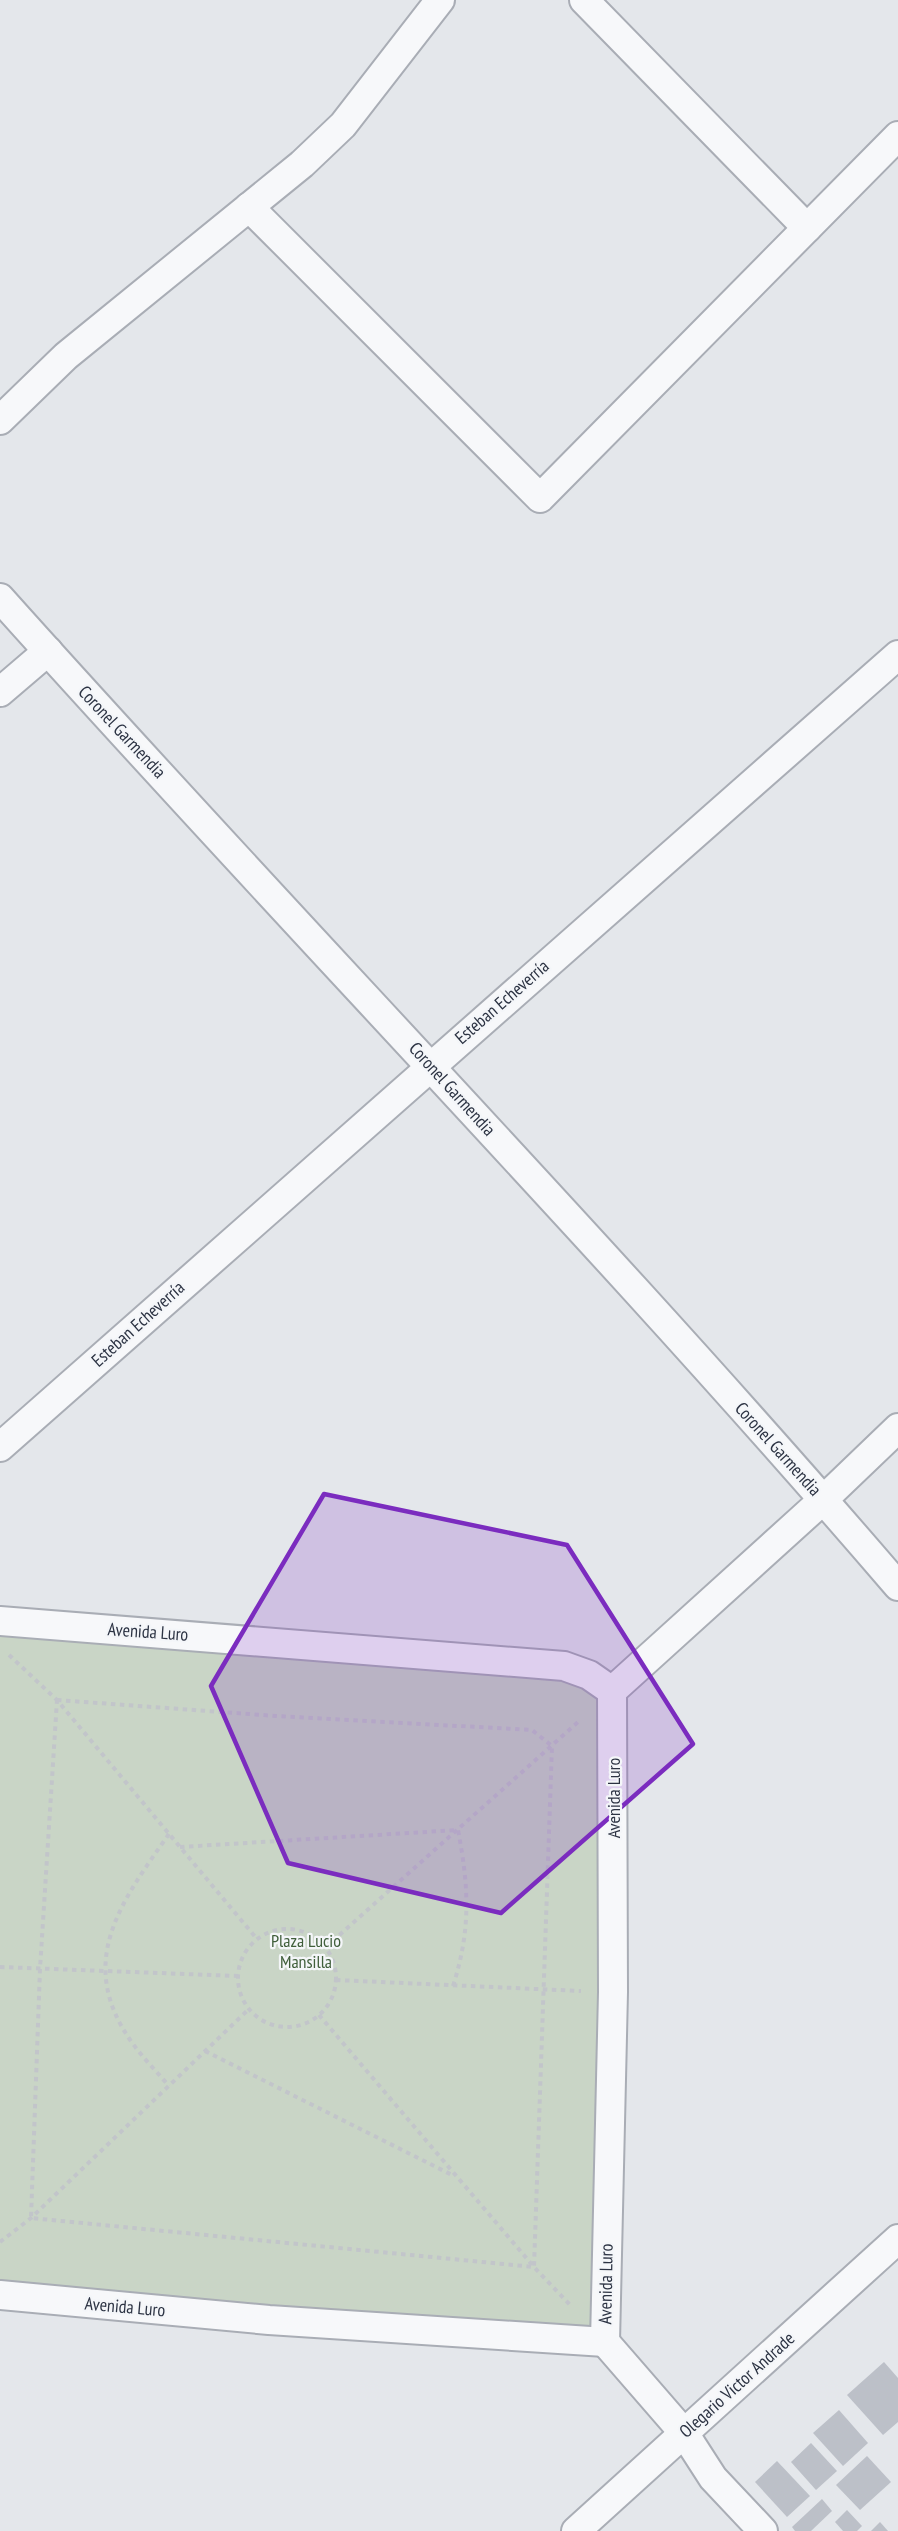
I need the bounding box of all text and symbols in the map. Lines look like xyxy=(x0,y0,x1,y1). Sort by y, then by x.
street label: Coronel Garmendia xyxy=(74,680,171,783)
street label: Esteban Echeverría xyxy=(450,954,553,1049)
street label: Coronel Garmendia xyxy=(404,1037,501,1140)
street label: Esteban Echeverría xyxy=(86,1276,189,1371)
street label: Coronel Garmendia xyxy=(730,1397,827,1500)
street label: Avenida Luro xyxy=(107,1617,189,1646)
street label: Avenida Luro xyxy=(602,1757,625,1838)
park label: Plaza Lucio Mansilla xyxy=(271,1929,341,1973)
street label: Avenida Luro xyxy=(593,2243,618,2325)
street label: Avenida Luro xyxy=(84,2292,166,2321)
street label: Olegario Victor Andrade xyxy=(674,2327,799,2442)

